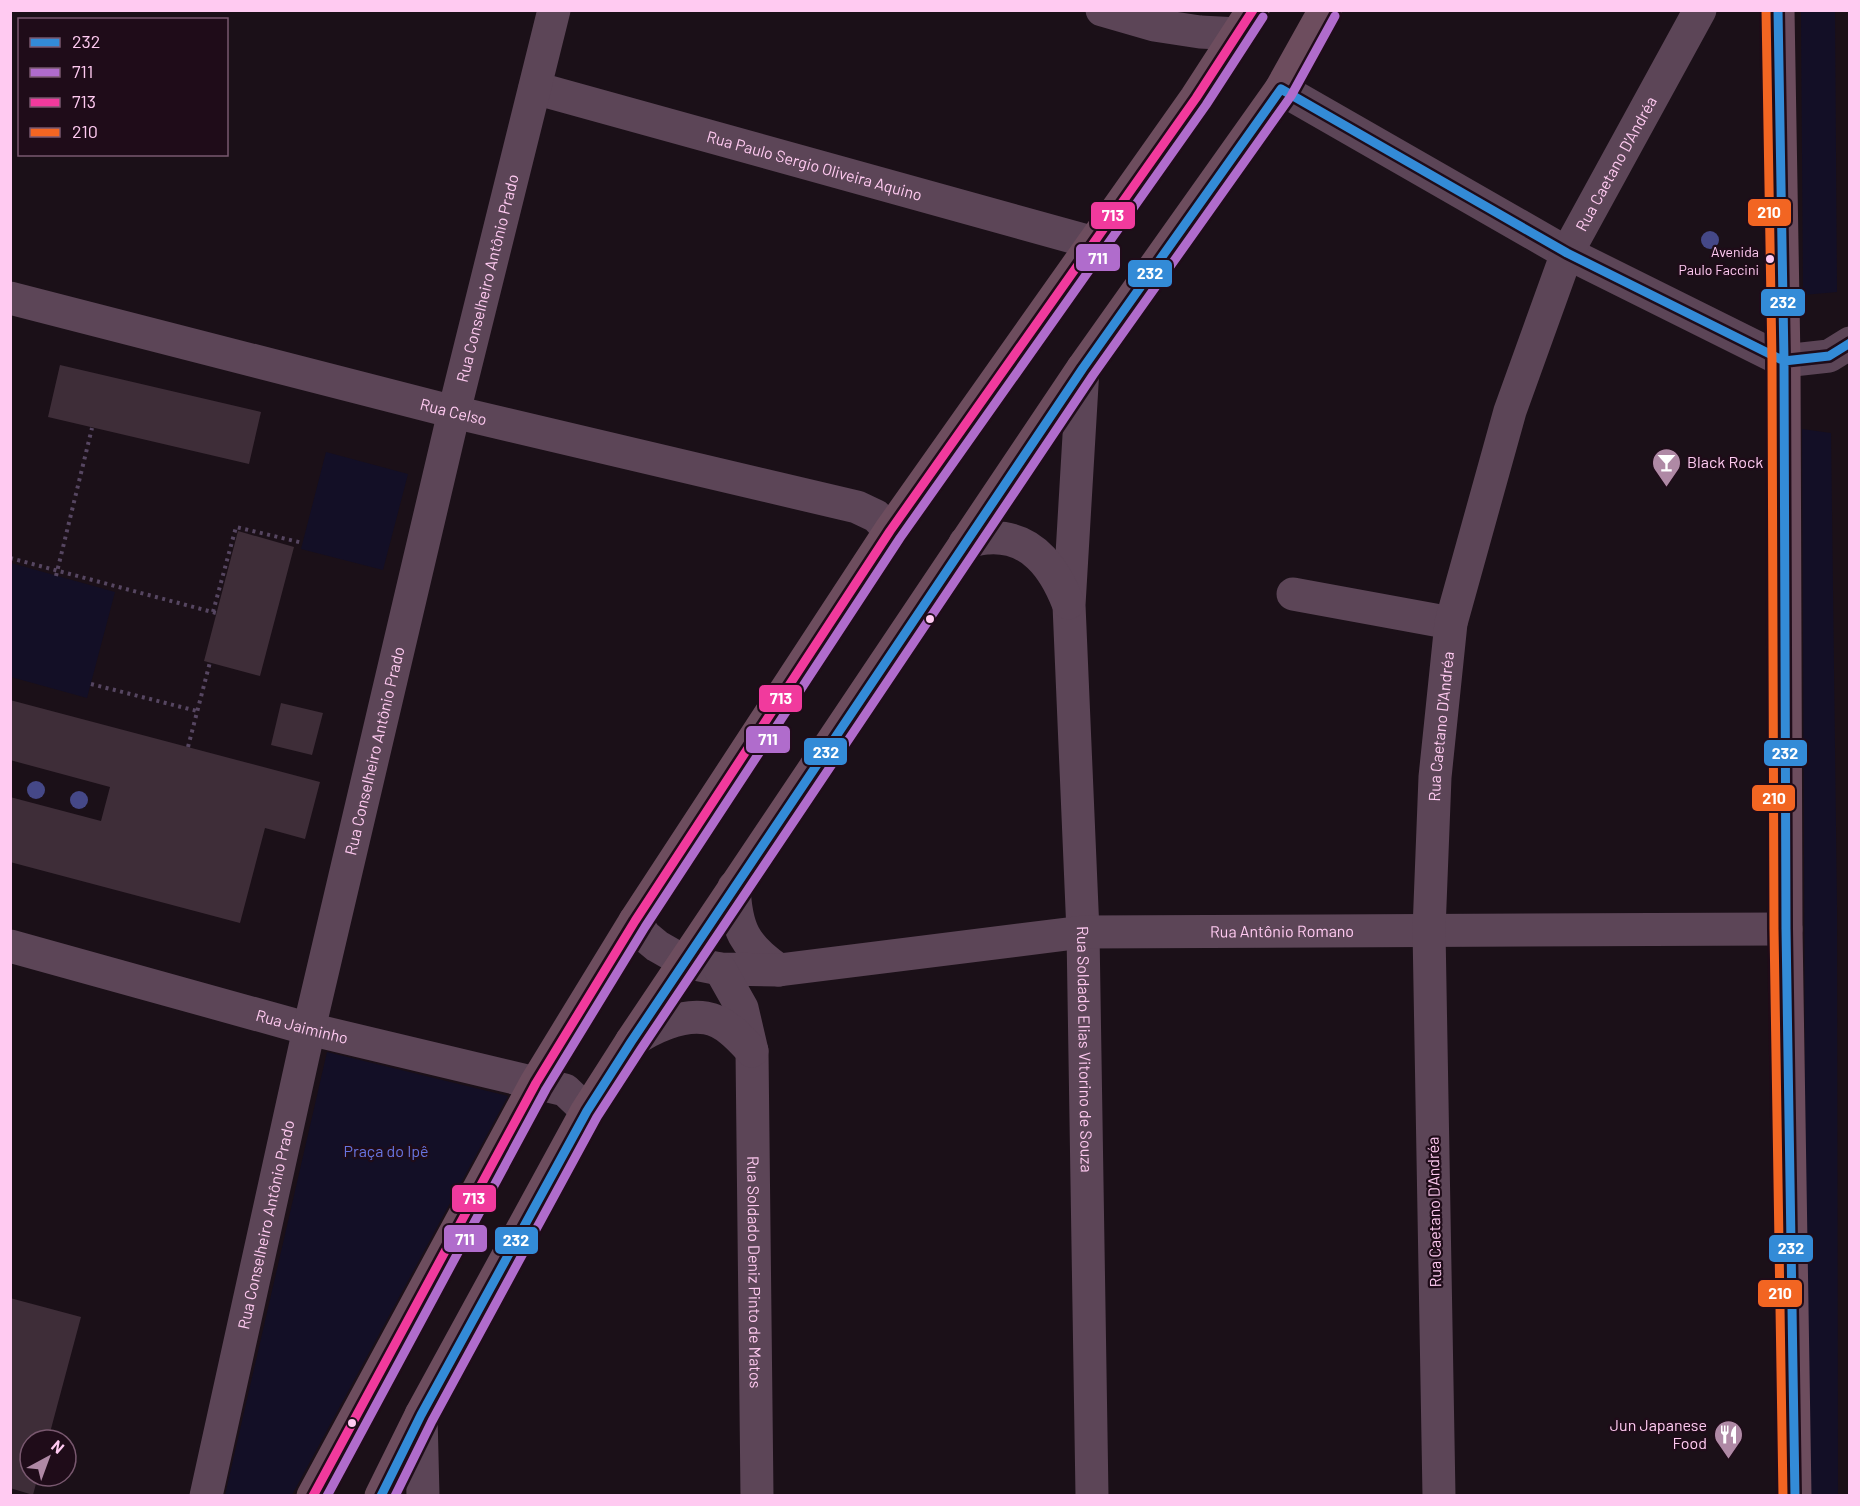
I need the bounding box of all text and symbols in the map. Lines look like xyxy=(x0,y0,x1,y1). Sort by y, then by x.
legend xyxy=(18,18,228,156)
text: 232 xyxy=(72,30,100,52)
text: 711 xyxy=(72,60,93,82)
text: 713 xyxy=(72,90,96,112)
street label: Rua Caetano D'Andréa xyxy=(1571,93,1660,234)
text: 210 xyxy=(72,120,98,142)
street label: Rua Paulo Sergio Oliveira Aquino xyxy=(705,126,924,204)
street label: Rua Conselheiro Antônio Prado xyxy=(452,172,522,384)
line badge: 210 xyxy=(1747,198,1792,227)
line badge: 713 xyxy=(1090,201,1136,230)
text: 210 xyxy=(1757,202,1781,221)
text: 713 xyxy=(1102,205,1124,224)
line badge: 711 xyxy=(1075,243,1121,272)
place label: Avenida Paulo Faccini xyxy=(1679,243,1759,278)
text: 711 xyxy=(1088,248,1108,267)
marker: Avenida Paulo Faccini xyxy=(1764,253,1776,265)
line badge: 232 xyxy=(1127,259,1173,288)
text: 232 xyxy=(1137,263,1163,282)
line badge: 232 xyxy=(1760,288,1806,317)
text: 232 xyxy=(1770,292,1796,311)
street label: Rua Celso xyxy=(418,394,489,428)
bar icon: Black Rock xyxy=(1650,446,1682,488)
place label: Black Rock xyxy=(1687,452,1763,471)
unlabelled marker xyxy=(924,613,936,625)
street label: Rua Conselheiro Antônio Prado xyxy=(340,644,408,857)
street label: Rua Caetano D'Andréa xyxy=(1424,650,1457,802)
line badge: 713 xyxy=(758,684,803,713)
text: 713 xyxy=(770,688,792,707)
line badge: 711 xyxy=(745,725,791,754)
text: 711 xyxy=(758,729,778,748)
line badge: 232 xyxy=(803,737,848,766)
line badge: 232 xyxy=(1763,739,1808,767)
text: 232 xyxy=(813,742,839,761)
text: 232 xyxy=(1772,743,1798,762)
line badge: 210 xyxy=(1751,784,1796,812)
text: 210 xyxy=(1762,788,1786,807)
street label: Rua Antônio Romano xyxy=(1210,921,1354,940)
street label: Rua Soldado Elias Vitorino de Souza xyxy=(1074,926,1097,1173)
street label: Rua Jaiminho xyxy=(254,1005,350,1047)
street label: Rua Conselheiro Antônio Prado xyxy=(233,1118,298,1331)
street label: Rua Caetano D'Andréa xyxy=(1423,1136,1444,1288)
park label: Praça do Ipê xyxy=(343,1141,429,1160)
street label: Rua Soldado Deniz Pinto de Matos xyxy=(744,1156,766,1388)
line badge: 713 xyxy=(451,1184,497,1213)
text: 713 xyxy=(463,1188,485,1207)
line badge: 711 xyxy=(443,1224,488,1253)
line badge: 232 xyxy=(494,1226,539,1255)
text: 711 xyxy=(455,1229,475,1248)
text: 232 xyxy=(503,1230,529,1249)
line badge: 232 xyxy=(1768,1234,1814,1263)
text: 232 xyxy=(1778,1238,1804,1257)
line badge: 210 xyxy=(1757,1279,1803,1308)
text: 210 xyxy=(1768,1283,1792,1302)
place label: Jun Japanese Food xyxy=(1610,1415,1707,1452)
unlabelled marker xyxy=(346,1417,358,1429)
restaurant icon: Jun Japanese Food xyxy=(1712,1418,1744,1460)
north arrow xyxy=(18,1428,78,1488)
text: N xyxy=(48,1436,68,1457)

